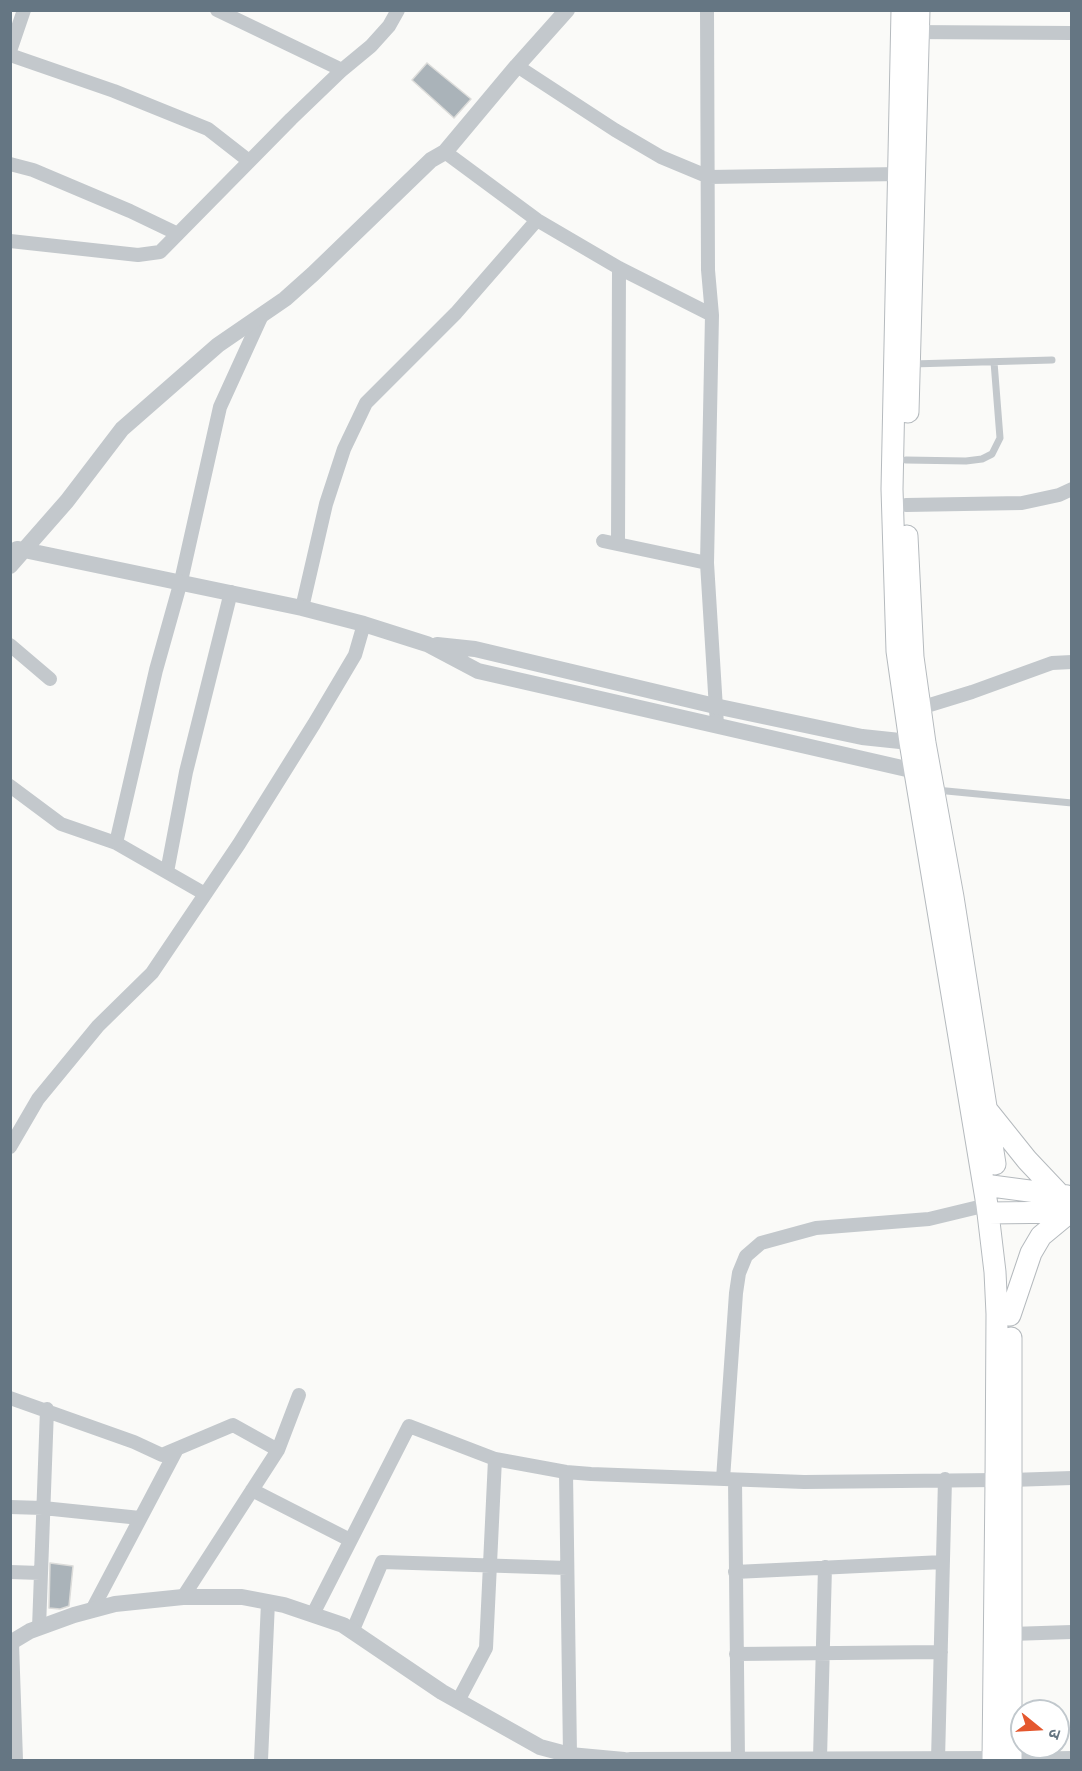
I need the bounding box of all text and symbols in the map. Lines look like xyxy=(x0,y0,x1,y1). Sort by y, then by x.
north arrow xyxy=(1010,1699,1070,1759)
text: उ xyxy=(1043,1726,1067,1742)

